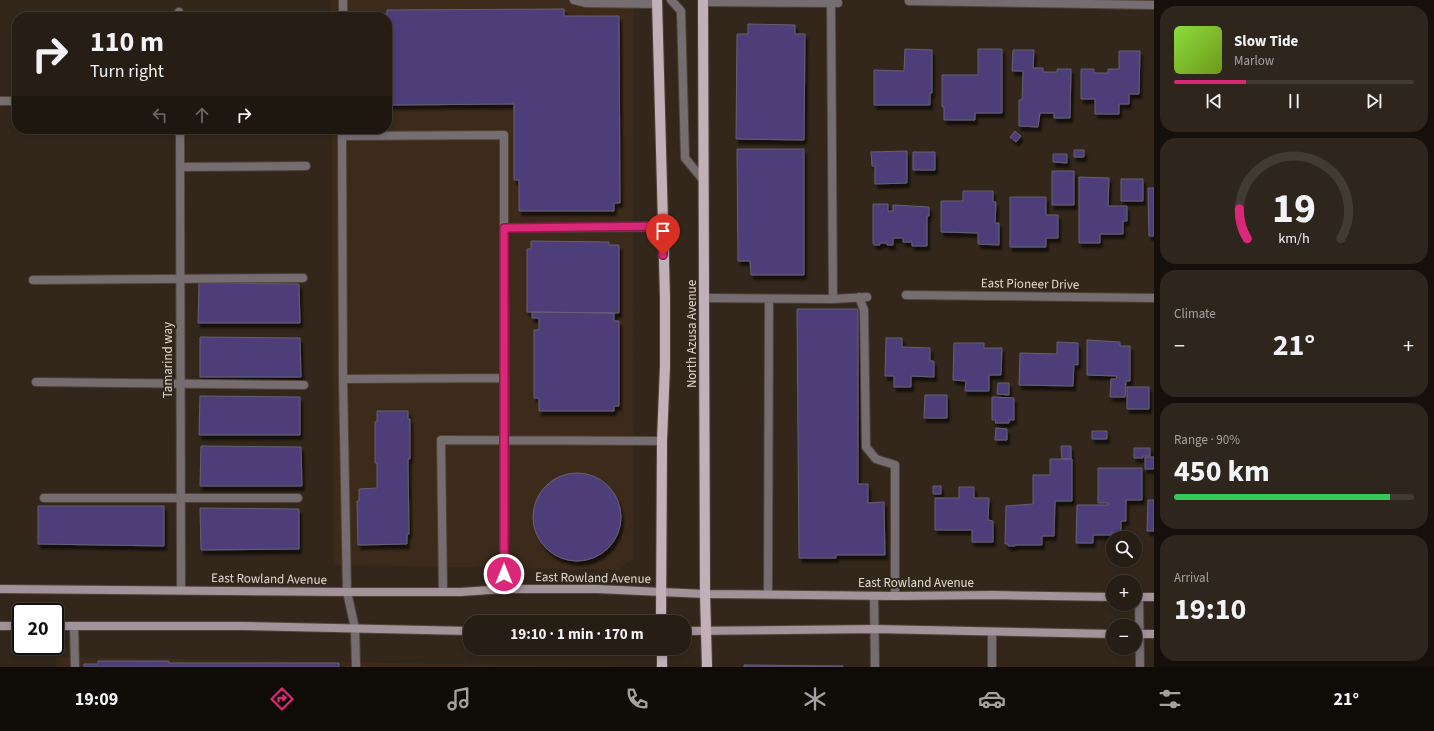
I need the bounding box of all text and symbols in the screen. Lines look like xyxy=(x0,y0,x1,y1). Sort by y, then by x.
text: 110 m xyxy=(90,22,164,62)
icon: right xyxy=(24,28,76,80)
text: Slow Tide xyxy=(1234,31,1298,52)
text: Marlow xyxy=(1234,52,1274,70)
text: Turn right xyxy=(90,59,164,84)
icon: previous xyxy=(1203,90,1225,112)
icon: pause xyxy=(1283,90,1305,112)
icon: next xyxy=(1363,90,1385,112)
icon: left xyxy=(149,104,171,126)
icon: ahead xyxy=(191,104,213,126)
icon: right xyxy=(233,104,255,126)
text: 19 xyxy=(1272,179,1316,239)
pin xyxy=(646,214,680,255)
icon: arrive xyxy=(652,220,674,242)
text: km/h xyxy=(1278,228,1310,249)
street label: East Pioneer Drive xyxy=(981,274,1079,294)
street label: North Azusa Avenue xyxy=(683,280,701,388)
text: Climate xyxy=(1174,305,1216,323)
street label: Tamarind way xyxy=(159,322,177,398)
text: 21° xyxy=(1273,324,1315,367)
text: − xyxy=(1174,330,1185,362)
text: + xyxy=(1403,330,1414,362)
text: Range · 90% xyxy=(1174,431,1240,449)
text: 450 km xyxy=(1174,450,1270,493)
map controls xyxy=(1106,531,1142,655)
button: search xyxy=(1106,531,1142,567)
position arrow xyxy=(483,553,525,595)
street label: East Rowland Avenue xyxy=(535,568,651,588)
street label: East Rowland Avenue xyxy=(211,569,327,589)
text: Arrival xyxy=(1174,569,1209,587)
street label: East Rowland Avenue xyxy=(858,574,974,592)
button: + xyxy=(1106,575,1142,611)
text: 19:10 xyxy=(1174,588,1246,631)
speed limit sign: 20 xyxy=(12,603,64,655)
button: − xyxy=(1106,619,1142,655)
text: 19:10 · 1 min · 170 m xyxy=(510,624,644,645)
icon: directions xyxy=(268,685,296,713)
icon: music xyxy=(445,685,473,713)
icon: phone xyxy=(623,685,651,713)
icon: climate xyxy=(801,685,829,713)
icon: car xyxy=(978,685,1006,713)
icon: filters xyxy=(1156,685,1184,713)
text: 19:09 xyxy=(75,687,118,712)
text: 21° xyxy=(1334,687,1359,712)

